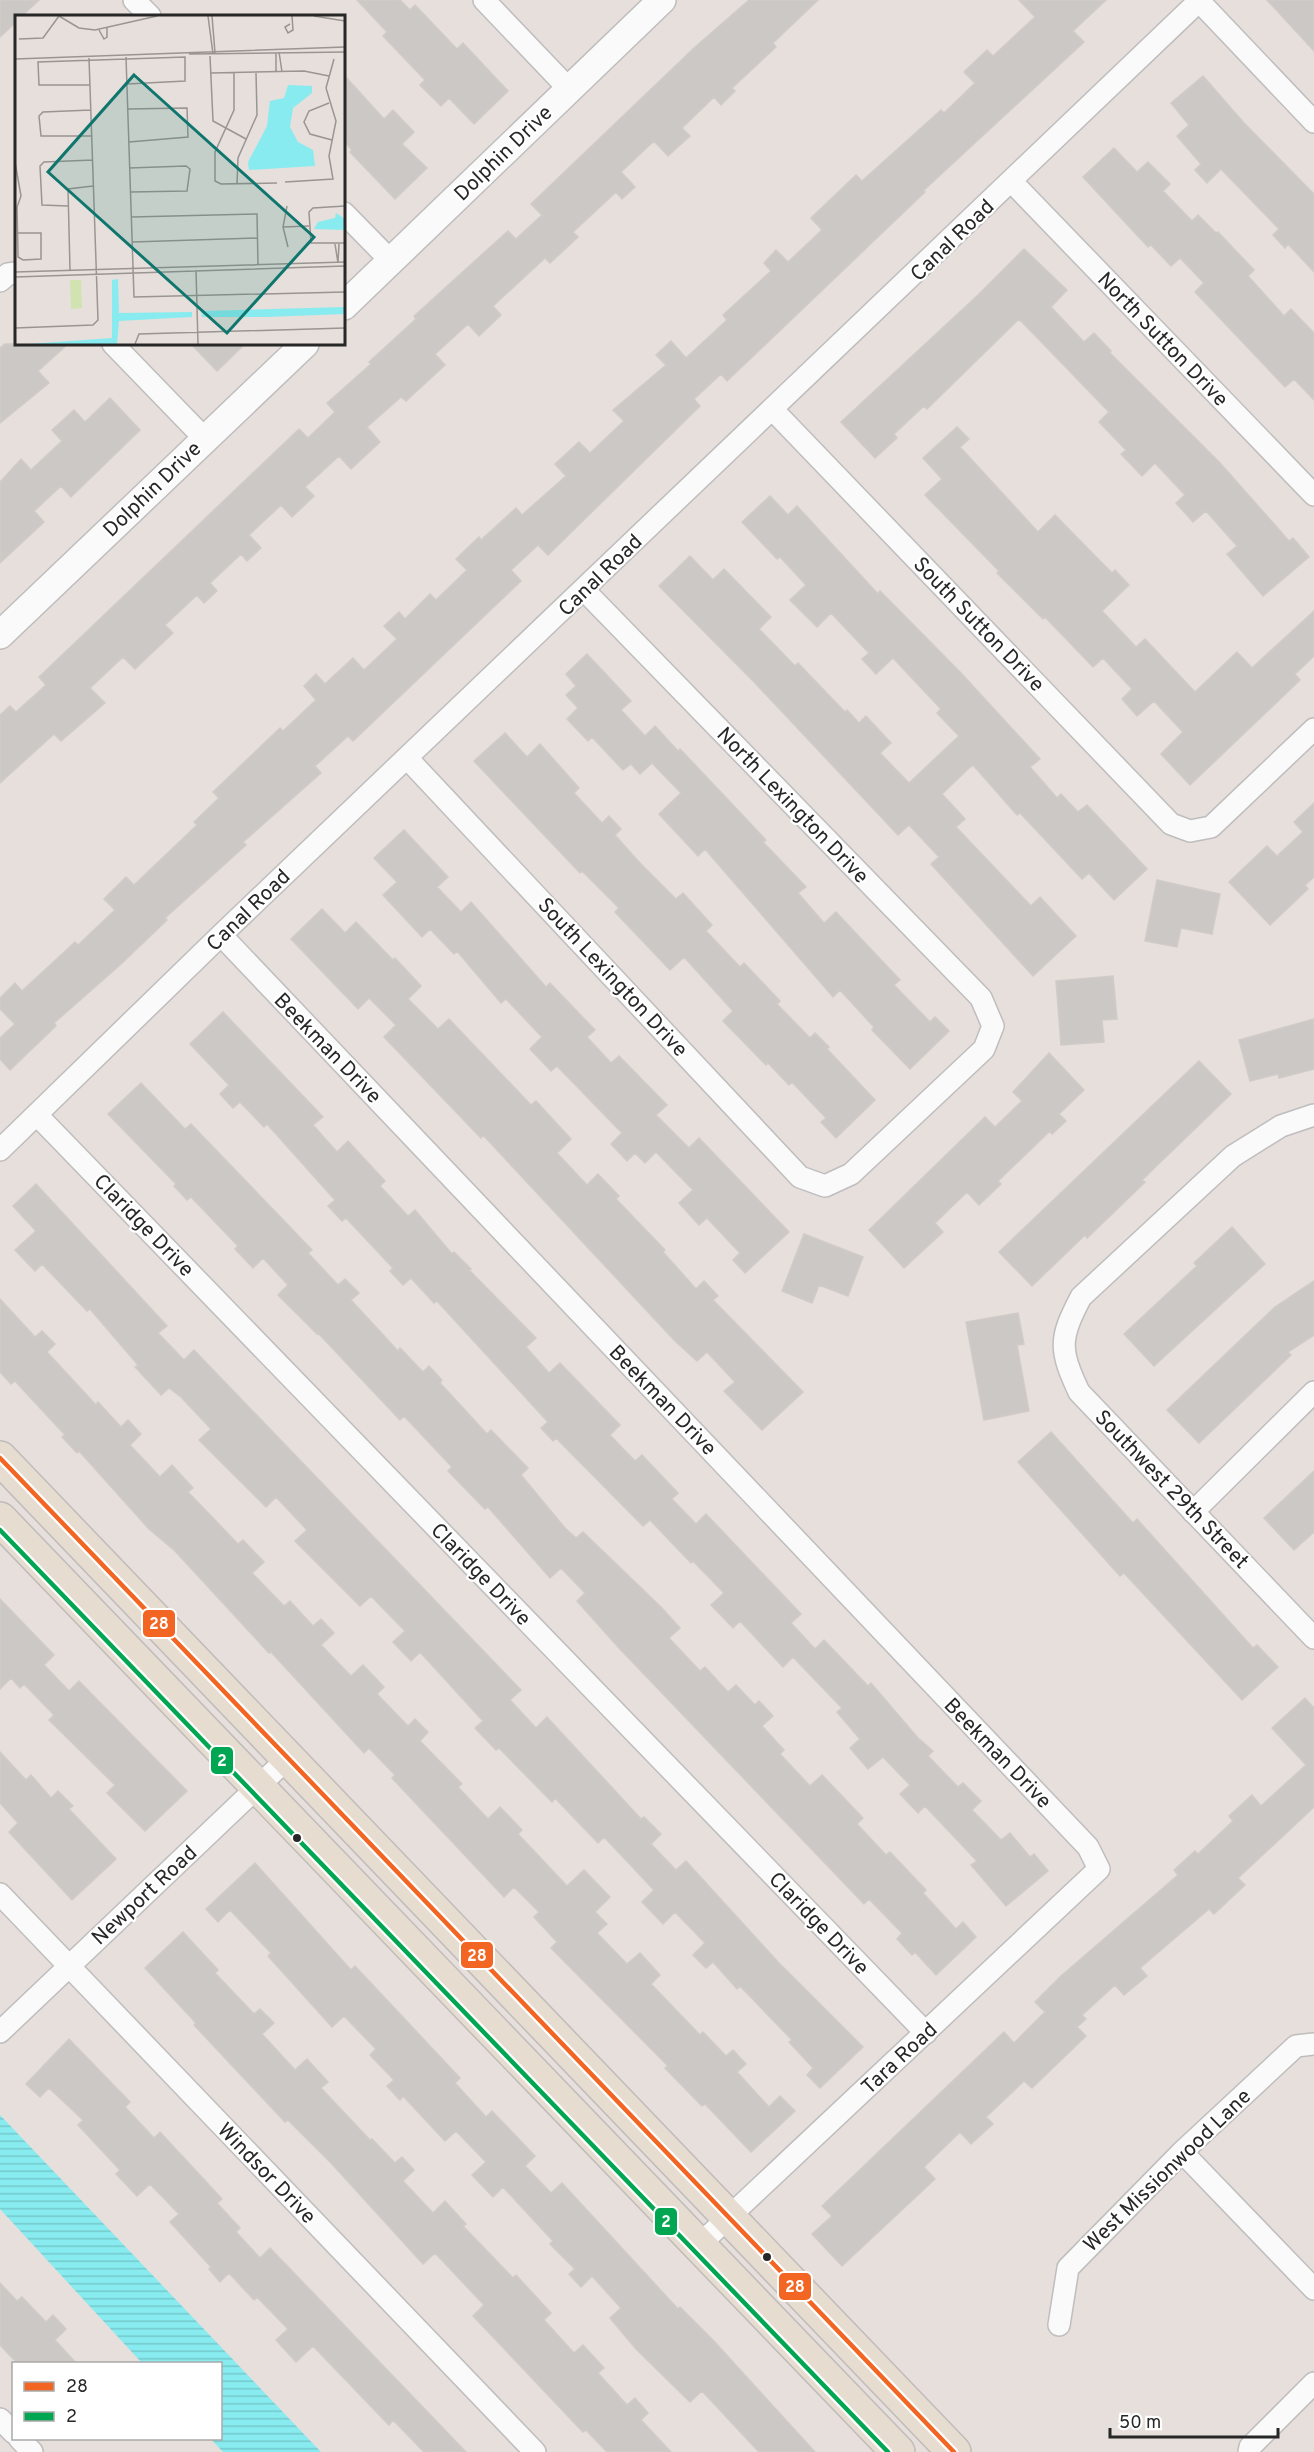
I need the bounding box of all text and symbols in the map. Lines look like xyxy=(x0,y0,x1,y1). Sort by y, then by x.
inset map xyxy=(15,15,345,345)
street label: Dolphin Drive xyxy=(449,100,559,208)
street label: Canal Road xyxy=(905,194,1001,288)
street label: North Sutton Drive xyxy=(1091,267,1233,413)
street label: Dolphin Drive xyxy=(98,436,208,544)
street label: Canal Road xyxy=(553,529,649,623)
street label: South Sutton Drive xyxy=(906,552,1049,698)
street label: North Lexington Drive xyxy=(710,722,874,890)
street label: Canal Road xyxy=(201,864,297,958)
street label: South Lexington Drive xyxy=(531,893,693,1063)
street label: Beekman Drive xyxy=(267,988,387,1110)
street label: Claridge Drive xyxy=(87,1169,199,1283)
street label: Beekman Drive xyxy=(602,1340,722,1462)
street label: Southwest 29th Street xyxy=(1088,1405,1254,1575)
street label: Claridge Drive xyxy=(424,1518,536,1632)
line badge: 28 xyxy=(142,1609,176,1638)
text: 28 xyxy=(149,1615,169,1635)
street label: Beekman Drive xyxy=(937,1693,1057,1815)
line badge: 2 xyxy=(210,1746,234,1775)
text: 2 xyxy=(217,1752,227,1772)
unlabelled marker xyxy=(291,1832,303,1844)
street label: Newport Road xyxy=(87,1840,204,1952)
street label: Claridge Drive xyxy=(762,1867,874,1981)
line badge: 28 xyxy=(460,1941,494,1969)
text: 28 xyxy=(467,1947,487,1967)
street label: Tara Road xyxy=(856,2017,944,2101)
street label: West Missionwood Lane xyxy=(1078,2084,1258,2258)
street label: Windsor Drive xyxy=(211,2118,321,2231)
line badge: 2 xyxy=(654,2207,678,2236)
text: 2 xyxy=(661,2213,671,2233)
unlabelled marker xyxy=(761,2251,773,2263)
line badge: 28 xyxy=(778,2272,812,2301)
text: 28 xyxy=(785,2278,805,2298)
legend xyxy=(12,2362,222,2440)
text: 28 xyxy=(66,2376,88,2399)
scale bar xyxy=(1110,2401,1278,2439)
text: 2 xyxy=(66,2406,77,2429)
text: 50 m xyxy=(1119,2412,1161,2435)

